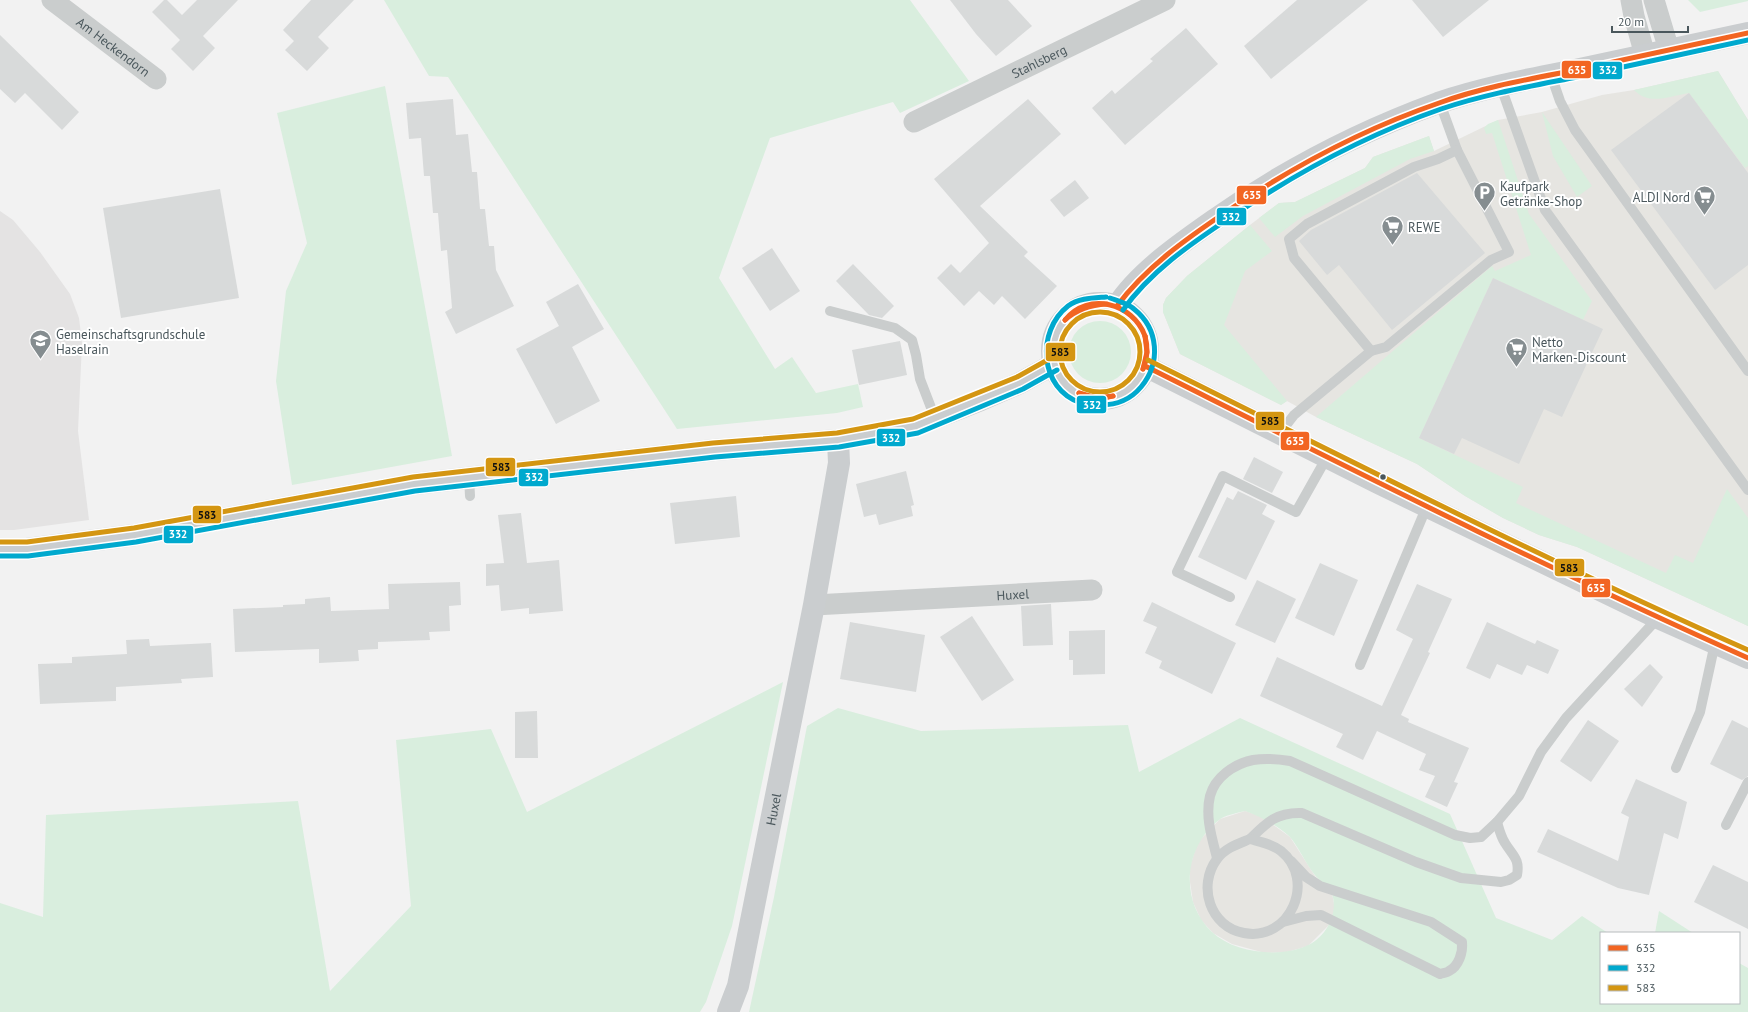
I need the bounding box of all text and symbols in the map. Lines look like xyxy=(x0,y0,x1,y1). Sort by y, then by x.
scale bar xyxy=(1612,8,1688,34)
street label: Am Heckendorn xyxy=(73,14,153,80)
text: 20 m xyxy=(1618,14,1644,29)
street label: Stahlsberg xyxy=(1009,41,1070,82)
line badge: 635 xyxy=(1561,60,1592,79)
line badge: 332 xyxy=(1592,61,1623,80)
text: 635 xyxy=(1568,63,1586,77)
text: 332 xyxy=(1599,63,1617,77)
place label: Kaufpark Getränke-Shop xyxy=(1500,178,1582,210)
parking icon: Kaufpark Getränke-Shop xyxy=(1472,180,1498,213)
supermarket icon: ALDI Nord xyxy=(1692,184,1718,217)
line badge: 635 xyxy=(1236,185,1267,205)
text: 635 xyxy=(1243,188,1261,202)
place label: ALDI Nord xyxy=(1633,189,1690,206)
line badge: 332 xyxy=(1216,207,1247,226)
text: 332 xyxy=(1222,210,1240,224)
supermarket icon: REWE xyxy=(1379,214,1405,247)
place label: REWE xyxy=(1408,219,1440,236)
place label: Gemeinschaftsgrundschule Haselrain xyxy=(56,326,205,358)
school or university icon: Gemeinschaftsgrundschule Haselrain xyxy=(27,328,53,361)
place label: Netto Marken-Discount xyxy=(1532,334,1627,366)
supermarket icon: Netto Marken-Discount xyxy=(1504,336,1530,369)
line badge: 583 xyxy=(1045,342,1076,362)
text: 583 xyxy=(1051,345,1069,359)
line badge: 332 xyxy=(1076,395,1107,414)
text: 332 xyxy=(1083,398,1101,412)
line badge: 583 xyxy=(1255,411,1285,431)
text: 583 xyxy=(1261,414,1279,428)
line badge: 332 xyxy=(876,428,906,447)
text: 332 xyxy=(882,431,900,445)
line badge: 635 xyxy=(1280,431,1310,451)
text: 635 xyxy=(1286,434,1304,448)
line badge: 583 xyxy=(485,457,516,477)
text: 583 xyxy=(492,460,510,474)
line badge: 332 xyxy=(518,468,549,487)
text: 332 xyxy=(525,470,543,484)
unlabelled marker xyxy=(1378,472,1388,482)
line badge: 583 xyxy=(192,505,222,524)
text: 583 xyxy=(198,508,216,522)
line badge: 332 xyxy=(163,525,194,544)
text: 332 xyxy=(169,527,187,541)
line badge: 583 xyxy=(1554,558,1585,577)
text: 583 xyxy=(1560,561,1578,575)
line badge: 635 xyxy=(1581,578,1611,598)
text: 635 xyxy=(1587,581,1605,595)
street label: Huxel xyxy=(996,585,1030,604)
street label: Huxel xyxy=(762,792,785,827)
legend xyxy=(1600,932,1740,1004)
text: 635 xyxy=(1636,940,1656,955)
text: 332 xyxy=(1636,960,1656,975)
text: 583 xyxy=(1636,980,1656,995)

